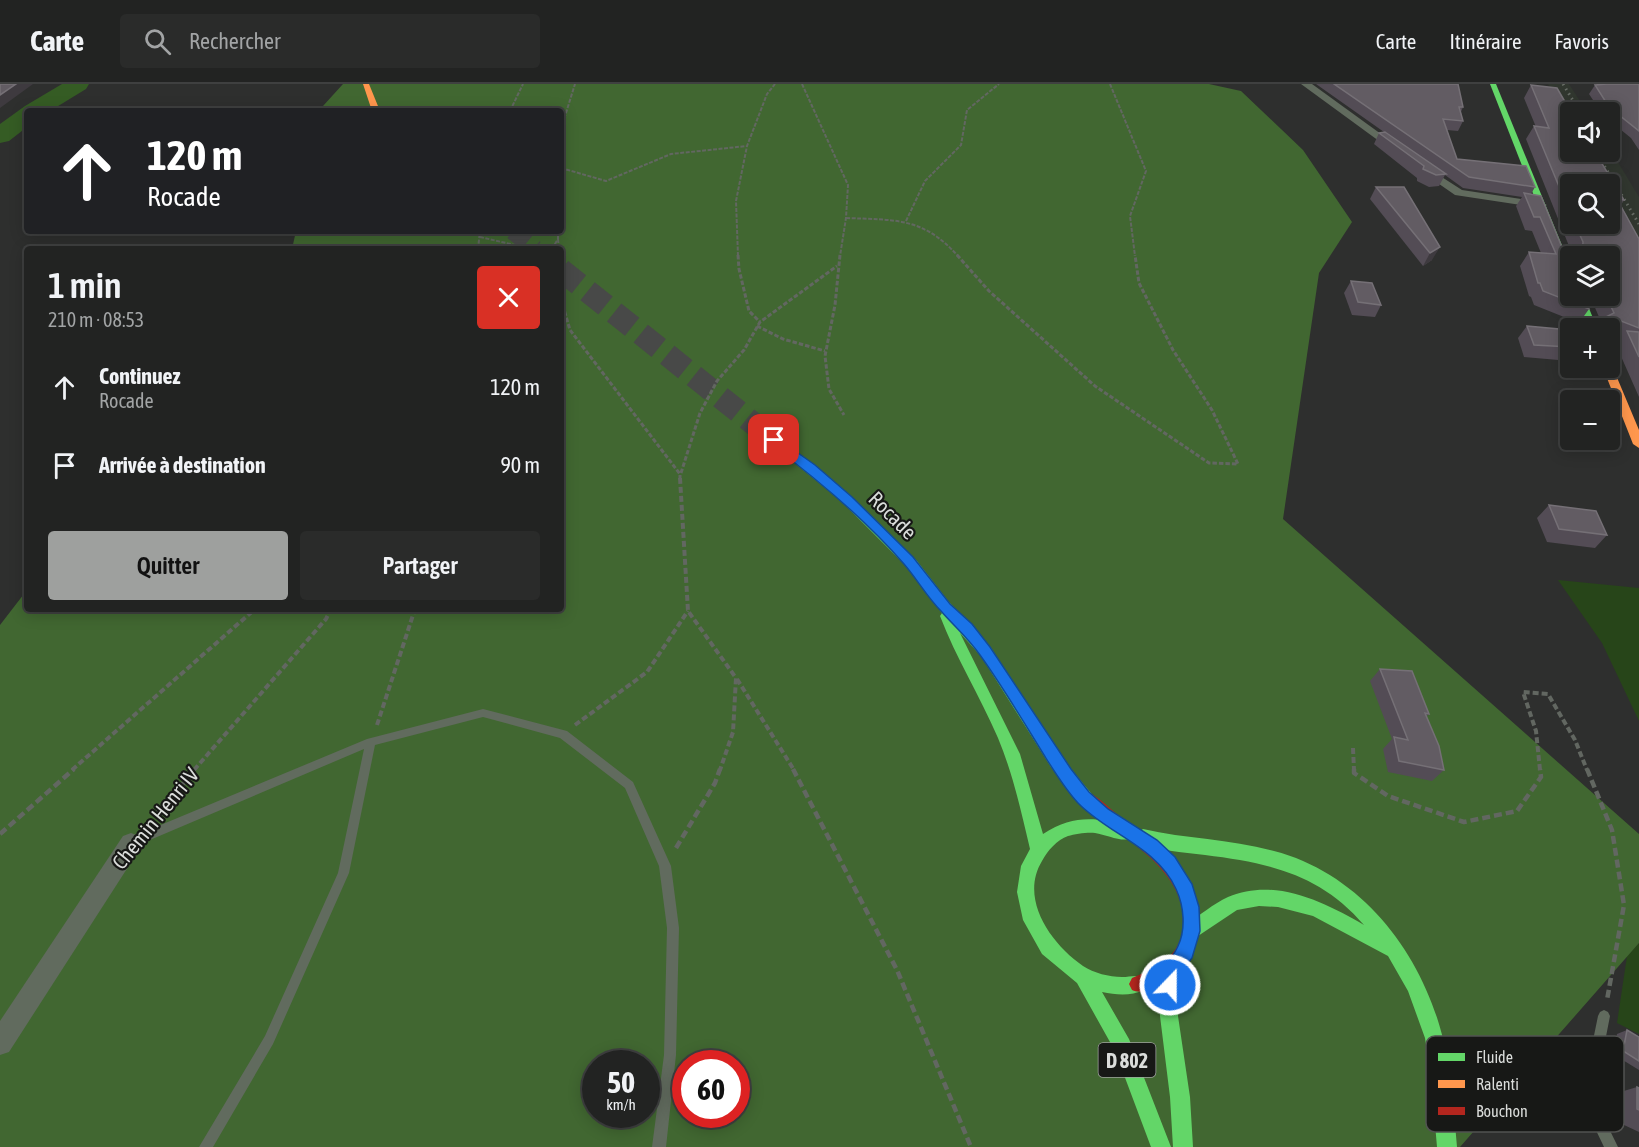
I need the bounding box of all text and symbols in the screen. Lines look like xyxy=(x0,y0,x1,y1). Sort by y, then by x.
search box xyxy=(120,14,540,68)
text: Carte xyxy=(30,25,84,57)
icon: search xyxy=(141,25,174,58)
text: Rechercher xyxy=(189,28,281,54)
text: Carte xyxy=(1376,29,1416,53)
text: Itinéraire xyxy=(1449,29,1521,53)
text: Favoris xyxy=(1554,29,1609,53)
map controls xyxy=(1560,102,1620,450)
button: sound xyxy=(1560,102,1620,162)
text: 120 m xyxy=(147,131,242,179)
icon: ahead xyxy=(48,132,126,210)
button: search xyxy=(1560,174,1620,234)
text: Rocade xyxy=(147,181,221,212)
button: layers xyxy=(1560,246,1620,306)
text: 1 min xyxy=(48,264,122,306)
button: close xyxy=(477,266,540,329)
text: 210 m · 08:53 xyxy=(48,308,144,331)
button: + xyxy=(1560,318,1620,378)
text: Continuez xyxy=(99,363,181,389)
icon: ahead xyxy=(48,371,81,404)
text: 120 m xyxy=(490,374,540,400)
text: Rocade xyxy=(99,389,154,412)
button: − xyxy=(1560,390,1620,450)
pin xyxy=(748,414,799,465)
icon: arrive xyxy=(757,423,790,456)
icon: arrive xyxy=(48,449,81,482)
text: Arrivée à destination xyxy=(99,452,266,478)
text: 90 m xyxy=(500,452,540,478)
street label: Rocade xyxy=(864,486,922,544)
button: Quitter xyxy=(48,531,288,600)
button: Partager xyxy=(300,531,540,600)
street label: Chemin Henri IV xyxy=(107,762,204,874)
position arrow xyxy=(1138,953,1202,1017)
legend xyxy=(1426,1036,1624,1132)
road number: D 802 xyxy=(1098,1043,1156,1077)
text: Fluide xyxy=(1476,1048,1513,1066)
speed limit sign: 60 xyxy=(672,1050,750,1128)
text: 50 xyxy=(607,1065,635,1099)
text: Ralenti xyxy=(1476,1075,1519,1093)
text: km/h xyxy=(606,1096,636,1113)
text: Bouchon xyxy=(1476,1102,1528,1120)

